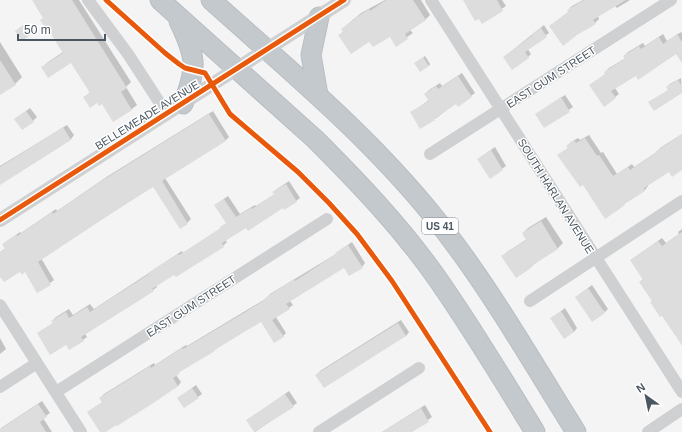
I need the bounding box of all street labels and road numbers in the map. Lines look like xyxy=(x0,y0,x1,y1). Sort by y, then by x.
street label: EAST GUM STREET xyxy=(504,44,598,110)
street label: BELLEMEADE AVENUE xyxy=(93,78,201,152)
street label: SOUTH HARLAN AVENUE xyxy=(516,136,596,256)
road number: US 41 xyxy=(422,218,458,234)
street label: EAST GUM STREET xyxy=(144,273,238,339)

